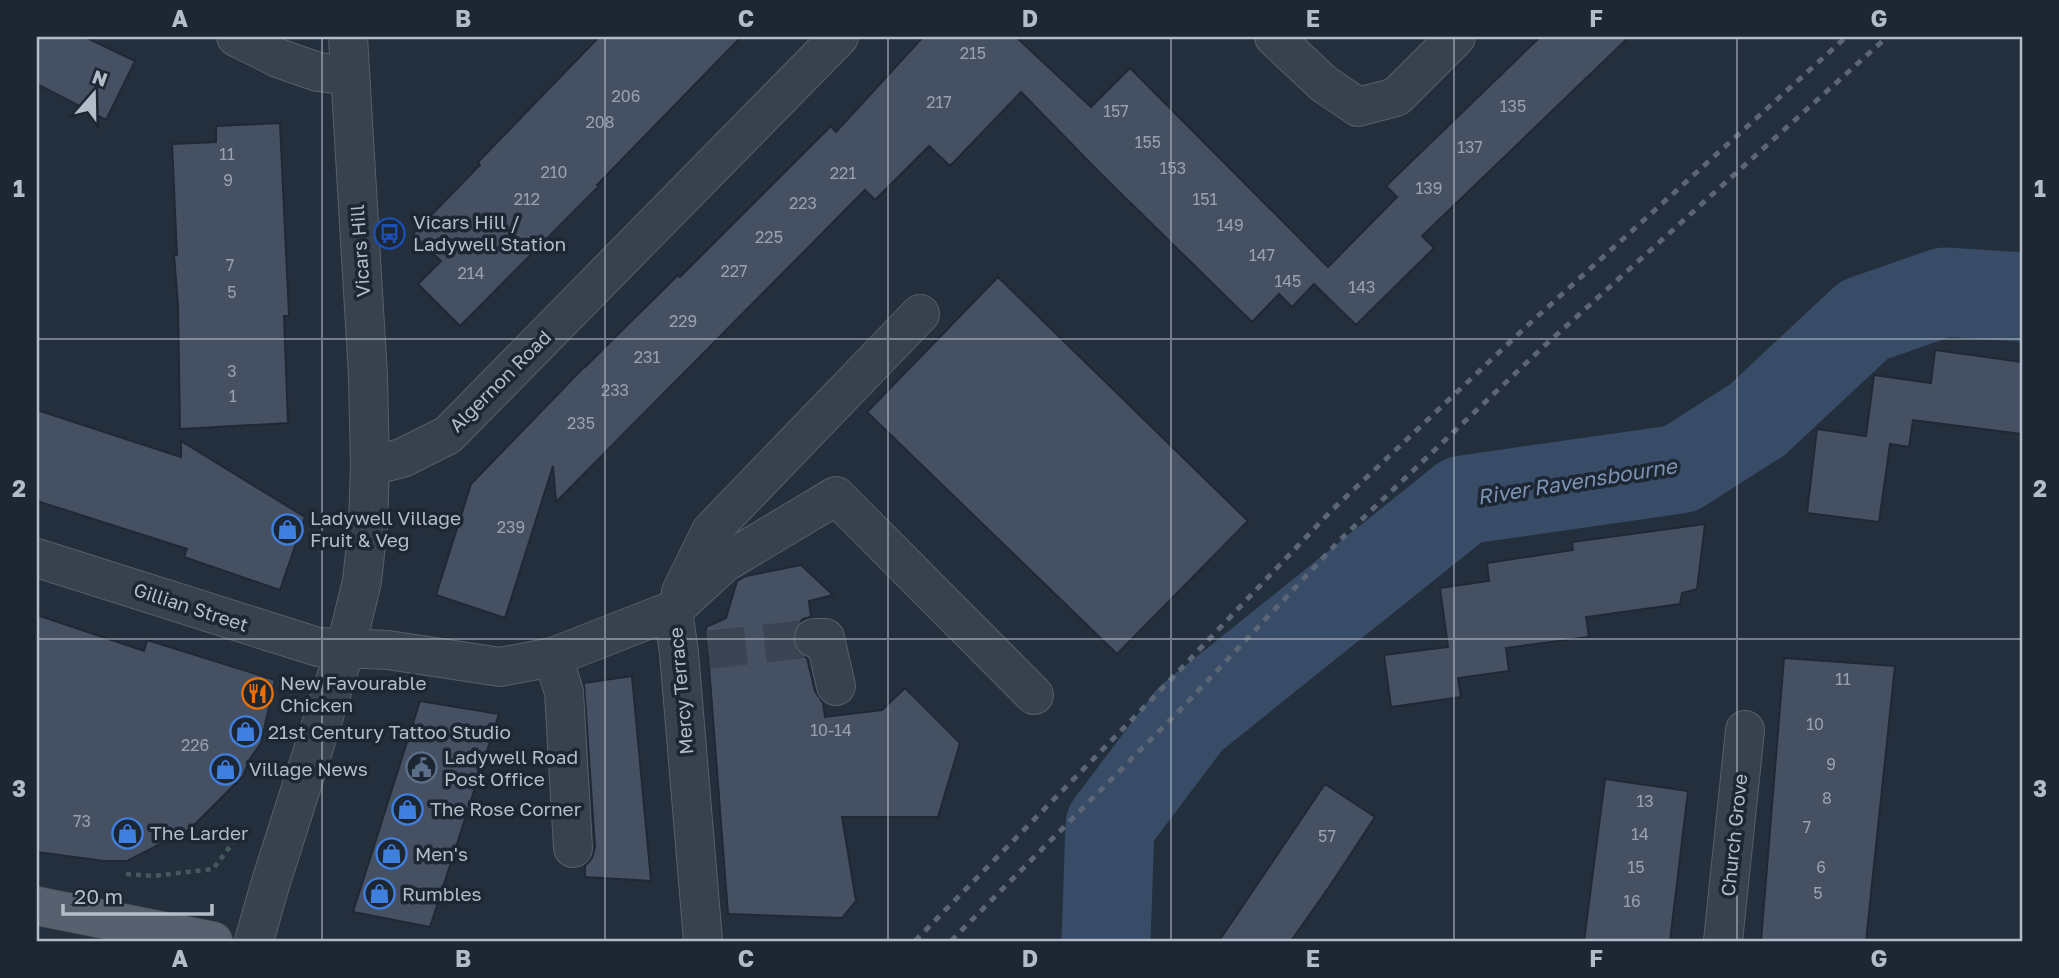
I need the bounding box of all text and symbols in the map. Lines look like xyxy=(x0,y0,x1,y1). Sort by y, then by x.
text: A xyxy=(172,4,189,32)
text: B xyxy=(455,4,471,32)
text: C xyxy=(738,4,754,32)
text: D xyxy=(1022,4,1038,32)
text: E xyxy=(1306,4,1320,32)
text: F xyxy=(1589,4,1603,32)
text: G xyxy=(1871,4,1887,32)
house number: 215 xyxy=(960,43,986,63)
north arrow xyxy=(60,60,130,130)
text: N xyxy=(89,64,111,91)
house number: 206 xyxy=(612,86,640,106)
house number: 217 xyxy=(926,92,952,112)
house number: 135 xyxy=(1500,96,1526,116)
house number: 157 xyxy=(1103,101,1129,121)
house number: 208 xyxy=(586,112,614,132)
house number: 155 xyxy=(1135,132,1161,152)
house number: 137 xyxy=(1457,137,1483,157)
house number: 11 xyxy=(219,144,235,164)
house number: 153 xyxy=(1160,158,1186,178)
house number: 210 xyxy=(541,162,567,182)
house number: 221 xyxy=(830,163,856,183)
house number: 9 xyxy=(223,170,233,190)
text: 1 xyxy=(13,174,25,202)
text: 1 xyxy=(2034,174,2046,202)
house number: 139 xyxy=(1416,178,1442,198)
house number: 212 xyxy=(514,189,540,209)
house number: 151 xyxy=(1193,189,1218,209)
house number: 223 xyxy=(789,193,817,213)
street label: Vicars Hill xyxy=(345,204,374,298)
place label: Vicars Hill / Ladywell Station xyxy=(413,210,566,255)
house number: 149 xyxy=(1216,215,1244,235)
bus stop icon: Vicars Hill / Ladywell Station xyxy=(373,216,407,250)
house number: 225 xyxy=(755,227,783,247)
house number: 147 xyxy=(1249,245,1275,265)
house number: 7 xyxy=(226,255,234,275)
house number: 227 xyxy=(720,261,748,281)
house number: 214 xyxy=(458,263,484,283)
house number: 145 xyxy=(1275,271,1301,291)
house number: 143 xyxy=(1349,277,1375,297)
house number: 5 xyxy=(227,282,237,302)
house number: 229 xyxy=(669,311,697,331)
street label: Algernon Road xyxy=(444,325,555,436)
house number: 231 xyxy=(634,347,660,367)
house number: 3 xyxy=(227,361,237,381)
house number: 233 xyxy=(601,380,629,400)
house number: 1 xyxy=(229,386,237,406)
house number: 235 xyxy=(567,413,595,433)
water label: River Ravensbourne xyxy=(1475,452,1680,510)
text: 2 xyxy=(12,474,26,502)
text: 2 xyxy=(2033,474,2047,502)
place label: Ladywell Village Fruit & Veg xyxy=(310,506,461,551)
shop icon: Ladywell Village Fruit & Veg xyxy=(270,512,304,546)
house number: 239 xyxy=(497,517,525,537)
street label: Gillian Street xyxy=(131,577,251,636)
street label: Mercy Terrace xyxy=(663,626,698,756)
house number: 11 xyxy=(1835,669,1851,689)
place label: New Favourable Chicken xyxy=(280,671,426,716)
restaurant icon: New Favourable Chicken xyxy=(240,677,274,711)
house number: 10 xyxy=(1806,714,1824,734)
shop icon: 21st Century Tattoo Studio xyxy=(228,715,262,749)
place label: 21st Century Tattoo Studio xyxy=(268,720,511,743)
house number: 10-14 xyxy=(810,720,852,740)
house number: 226 xyxy=(181,735,209,755)
place label: Ladywell Road Post Office xyxy=(444,745,578,790)
public building icon: Ladywell Road Post Office xyxy=(404,751,438,785)
shop icon: Village News xyxy=(209,752,243,786)
house number: 9 xyxy=(1826,754,1836,774)
place label: Village News xyxy=(249,757,368,780)
street label: Church Grove xyxy=(1716,773,1751,897)
text: 3 xyxy=(12,774,26,802)
text: 3 xyxy=(2033,774,2047,802)
house number: 8 xyxy=(1822,788,1832,808)
house number: 13 xyxy=(1636,791,1654,811)
shop icon: The Rose Corner xyxy=(390,792,424,826)
place label: The Rose Corner xyxy=(430,797,582,820)
house number: 73 xyxy=(73,811,91,831)
shop icon: The Larder xyxy=(110,816,144,850)
house number: 7 xyxy=(1803,817,1811,837)
place label: The Larder xyxy=(150,821,249,844)
house number: 14 xyxy=(1631,824,1649,844)
house number: 57 xyxy=(1318,826,1336,846)
shop icon: Men's xyxy=(375,837,409,871)
place label: Men's xyxy=(415,842,468,865)
house number: 15 xyxy=(1627,857,1645,877)
house number: 6 xyxy=(1816,857,1826,877)
scale bar xyxy=(63,873,212,917)
shop icon: Rumbles xyxy=(362,877,396,911)
place label: Rumbles xyxy=(402,882,482,905)
text: 20 m xyxy=(74,883,123,909)
house number: 5 xyxy=(1813,883,1823,903)
house number: 16 xyxy=(1623,891,1641,911)
text: A xyxy=(172,944,189,972)
text: B xyxy=(455,944,471,972)
text: C xyxy=(738,944,754,972)
text: D xyxy=(1022,944,1038,972)
text: E xyxy=(1306,944,1320,972)
text: F xyxy=(1589,944,1603,972)
text: G xyxy=(1871,944,1887,972)

